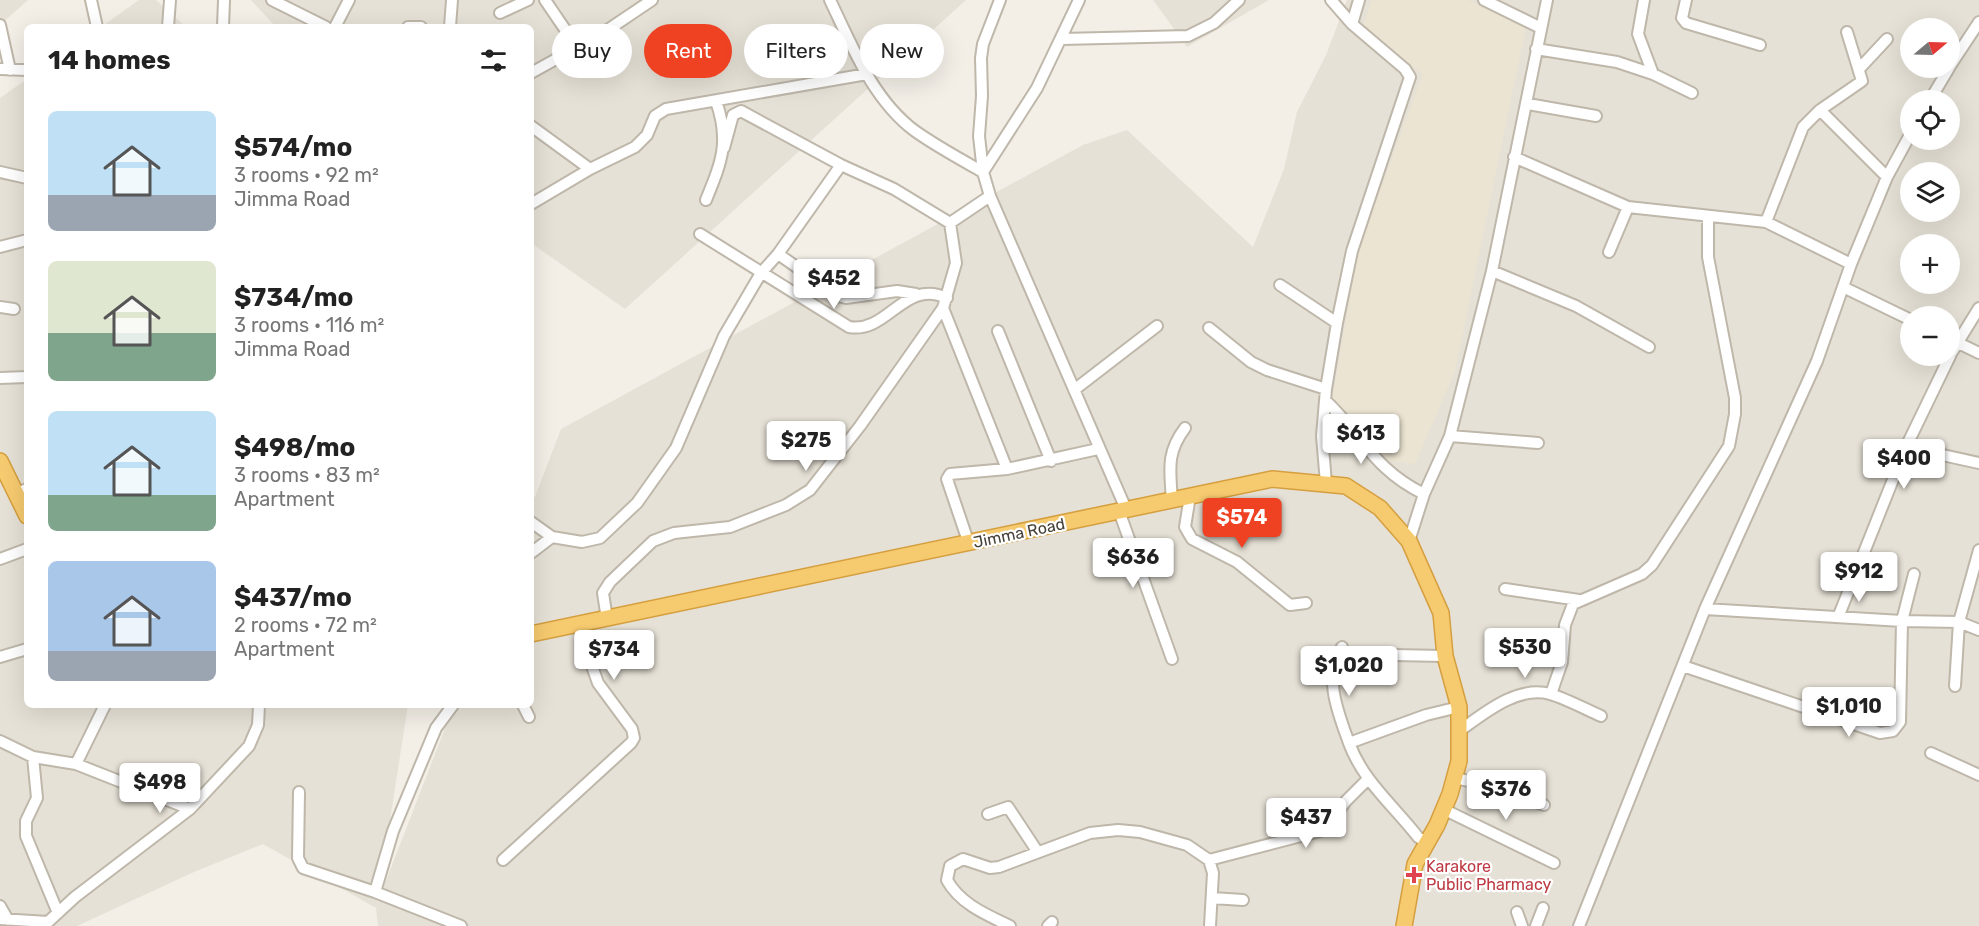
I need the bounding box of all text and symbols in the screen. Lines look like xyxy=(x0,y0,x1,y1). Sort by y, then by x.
north arrow xyxy=(1900,18,1960,78)
map controls xyxy=(1900,18,1960,366)
chip: Buy xyxy=(552,24,632,78)
chip: Rent xyxy=(644,24,732,78)
chip: Filters xyxy=(744,24,848,78)
chip: New xyxy=(860,24,944,78)
icon: filters xyxy=(477,44,510,77)
text: 14 homes xyxy=(48,45,171,76)
button: locate xyxy=(1900,90,1960,150)
text: $574/mo xyxy=(234,132,352,163)
icon: home xyxy=(96,135,168,207)
button: layers xyxy=(1900,162,1960,222)
text: 3 rooms · 92 m² xyxy=(234,163,379,187)
text: Jimma Road xyxy=(234,187,350,211)
button: + xyxy=(1900,234,1960,294)
pin: $452 xyxy=(798,259,870,310)
text: $452 xyxy=(808,266,860,290)
text: $734/mo xyxy=(234,282,353,313)
icon: home xyxy=(96,285,168,357)
button: − xyxy=(1900,306,1960,366)
text: 3 rooms · 116 m² xyxy=(234,313,384,337)
text: Jimma Road xyxy=(234,337,350,361)
pin: $613 xyxy=(1325,414,1397,465)
pin: $275 xyxy=(770,421,842,472)
text: $613 xyxy=(1336,421,1386,445)
text: $275 xyxy=(781,428,831,452)
text: $498/mo xyxy=(234,432,355,463)
icon: home xyxy=(96,435,168,507)
pin: $400 xyxy=(1868,439,1940,490)
text: $400 xyxy=(1877,446,1931,470)
text: 3 rooms · 83 m² xyxy=(234,463,380,487)
text: Apartment xyxy=(234,487,335,511)
pin: $574 xyxy=(1206,498,1278,549)
text: $574 xyxy=(1217,505,1267,529)
street label: Jimma Road xyxy=(971,514,1067,552)
pin: $636 xyxy=(1097,538,1169,589)
text: $636 xyxy=(1107,545,1159,569)
pin: $912 xyxy=(1823,552,1895,603)
text: $912 xyxy=(1834,559,1884,583)
text: $437/mo xyxy=(234,582,352,613)
icon: home xyxy=(96,585,168,657)
text: 2 rooms · 72 m² xyxy=(234,613,377,637)
pin: $530 xyxy=(1489,628,1561,679)
pin: $734 xyxy=(578,630,650,681)
text: $530 xyxy=(1498,635,1552,659)
text: Apartment xyxy=(234,637,335,661)
text: $734 xyxy=(588,637,640,661)
pin: $1,020 xyxy=(1300,646,1398,697)
text: $1,020 xyxy=(1315,653,1383,677)
pin: $1,010 xyxy=(1800,687,1898,738)
text: $1,010 xyxy=(1816,694,1882,718)
pin: $498 xyxy=(124,763,196,814)
text: $498 xyxy=(133,770,187,794)
pin: $376 xyxy=(1470,770,1542,821)
text: $376 xyxy=(1481,777,1531,801)
pin: $437 xyxy=(1270,798,1342,849)
text: $437 xyxy=(1280,805,1332,829)
place label: Karakore Public Pharmacy xyxy=(1426,857,1552,894)
marker: Karakore Public Pharmacy xyxy=(1407,868,1421,882)

